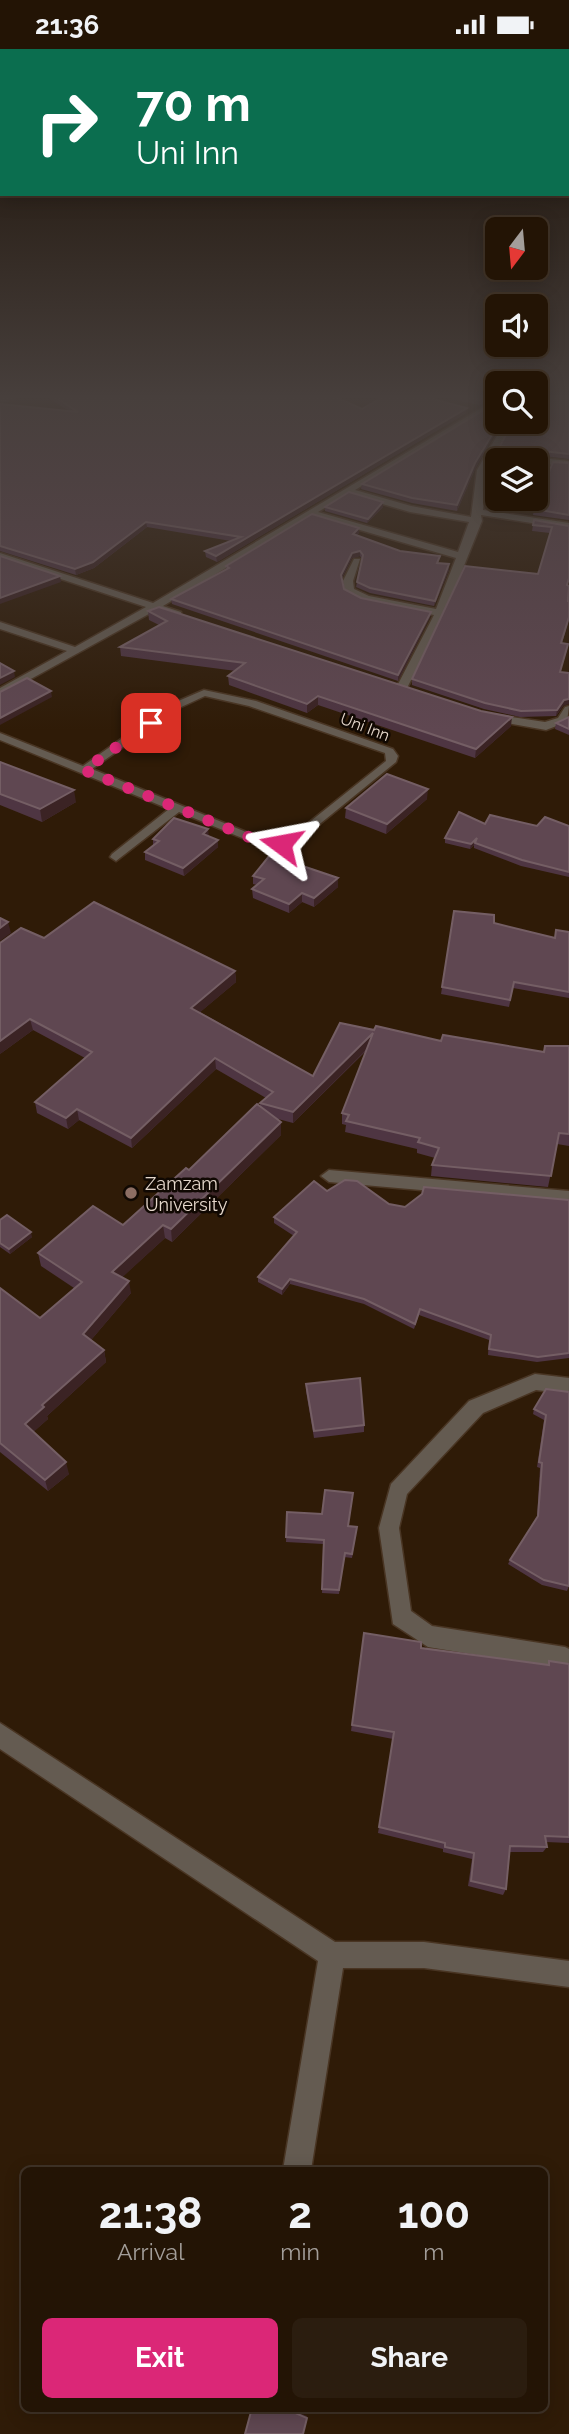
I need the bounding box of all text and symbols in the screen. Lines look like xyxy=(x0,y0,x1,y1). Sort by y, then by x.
text: 21:36 xyxy=(35,10,99,40)
text: 70 m xyxy=(136,75,251,132)
icon: right xyxy=(21,77,112,168)
text: Uni Inn xyxy=(136,134,239,171)
north arrow xyxy=(485,217,548,280)
map controls xyxy=(485,217,548,511)
button: sound xyxy=(485,294,548,357)
button: search xyxy=(485,371,548,434)
button: layers xyxy=(485,448,548,511)
pin xyxy=(121,693,181,753)
icon: arrive xyxy=(132,704,170,742)
street label: Uni Inn xyxy=(338,709,392,745)
position arrow xyxy=(244,807,318,881)
place label: Zamzam University xyxy=(145,1173,228,1215)
marker: Zamzam University xyxy=(123,1185,139,1201)
text: 21:38 xyxy=(99,2189,202,2238)
text: 2 xyxy=(288,2189,312,2238)
text: 100 xyxy=(398,2189,470,2238)
text: Arrival xyxy=(117,2238,184,2265)
text: min xyxy=(280,2238,320,2265)
text: m xyxy=(423,2238,445,2265)
button: Exit xyxy=(42,2318,278,2398)
button: Share xyxy=(292,2318,527,2398)

